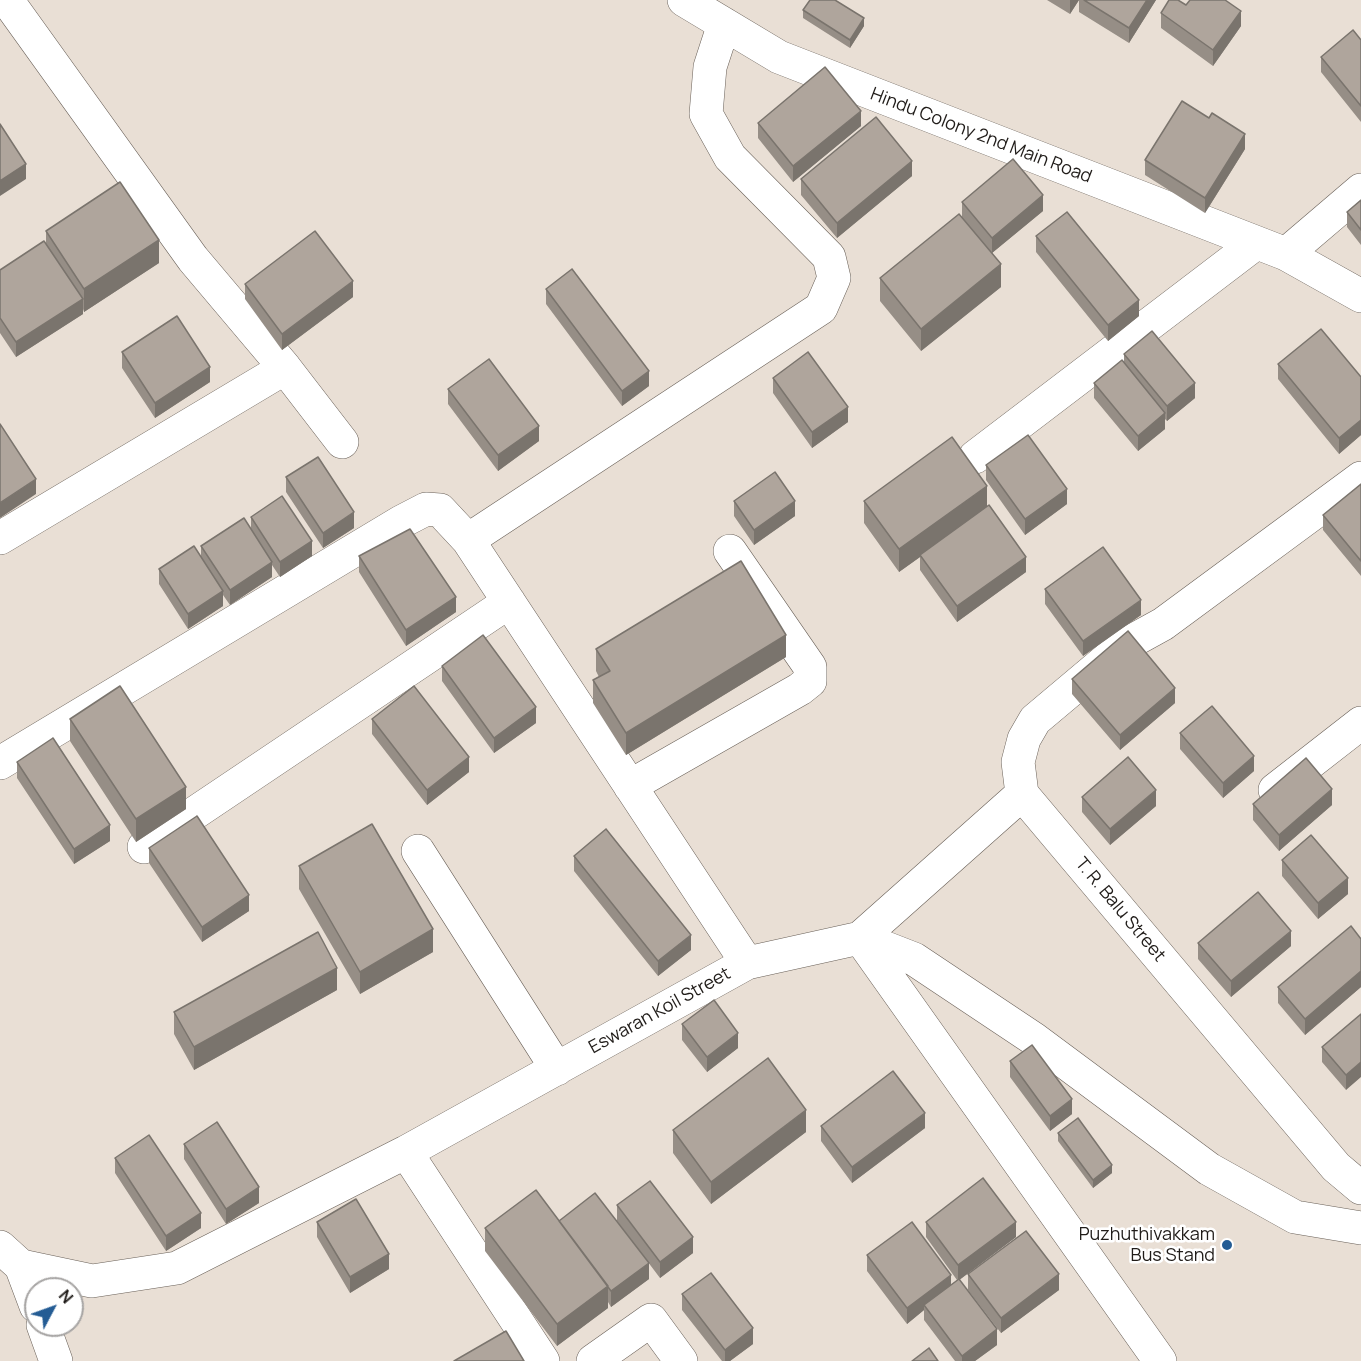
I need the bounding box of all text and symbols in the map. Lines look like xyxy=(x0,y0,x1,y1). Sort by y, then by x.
street label: Hindu Colony 2nd Main Road xyxy=(867,84,1095,188)
street label: T. R. Balu Street xyxy=(1070,854,1170,966)
street label: Eswaran Koil Street xyxy=(585,963,735,1059)
place label: Puzhuthivakkam Bus Stand xyxy=(1079,1224,1215,1266)
marker: Puzhuthivakkam Bus Stand xyxy=(1220,1238,1234,1252)
north arrow xyxy=(24,1277,84,1337)
text: N xyxy=(54,1285,78,1308)

